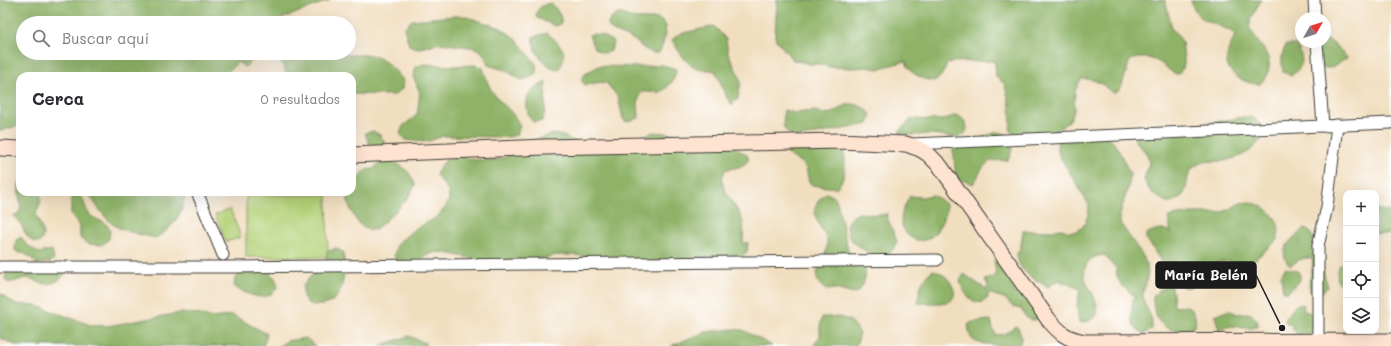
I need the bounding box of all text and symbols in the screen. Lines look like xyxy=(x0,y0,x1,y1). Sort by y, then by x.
north arrow xyxy=(1295,12,1331,48)
search box xyxy=(16,16,356,60)
icon: search xyxy=(30,27,52,49)
text: Buscar aquí xyxy=(62,28,149,48)
text: Cerca xyxy=(32,87,84,109)
text: 0 resultados xyxy=(260,90,340,107)
map controls xyxy=(1343,190,1379,334)
button: + xyxy=(1343,190,1379,226)
button: − xyxy=(1343,226,1379,262)
callout: María Belén xyxy=(1156,262,1256,288)
button: locate xyxy=(1343,262,1379,298)
text: María Belén xyxy=(1164,265,1248,284)
button: layers xyxy=(1343,298,1379,334)

